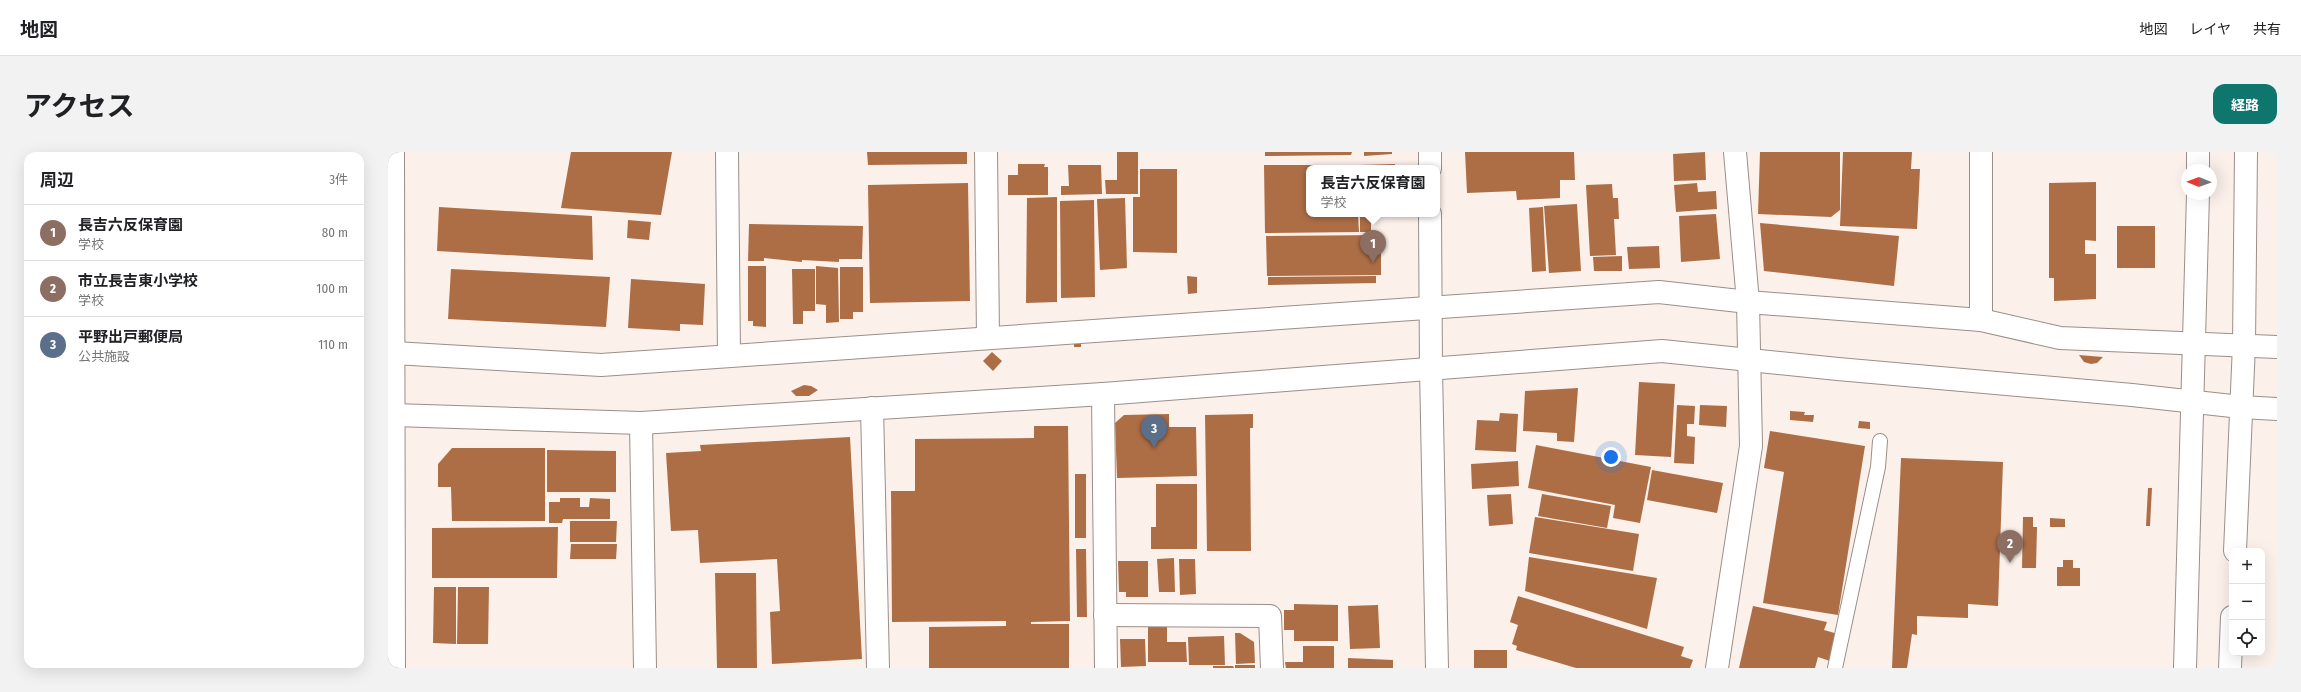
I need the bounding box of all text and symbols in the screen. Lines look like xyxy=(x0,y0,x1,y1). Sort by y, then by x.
text: 地図 xyxy=(20,18,58,41)
text: 地図 xyxy=(2139,21,2167,38)
text: レイヤ xyxy=(2189,21,2231,38)
text: 共有 xyxy=(2253,21,2281,38)
button: 経路 xyxy=(2213,84,2277,124)
text: アクセス xyxy=(24,90,135,123)
north arrow xyxy=(2181,164,2217,200)
popup xyxy=(1306,165,1440,217)
text: 周辺 xyxy=(40,170,74,191)
text: 3件 xyxy=(329,172,348,187)
text: 長吉六反保育園 xyxy=(1320,174,1426,192)
text: 学校 xyxy=(1320,195,1347,210)
text: 長吉六反保育園 xyxy=(78,216,183,234)
text: 1 xyxy=(50,225,56,240)
text: 80 m xyxy=(322,225,348,240)
pin: 1 xyxy=(1360,230,1386,263)
text: 学校 xyxy=(78,237,104,252)
text: 市立長吉東小学校 xyxy=(78,272,198,290)
text: 2 xyxy=(50,281,56,296)
text: 100 m xyxy=(316,281,348,296)
text: 学校 xyxy=(78,293,104,308)
text: 平野出戸郵便局 xyxy=(78,328,183,346)
text: 3 xyxy=(50,337,56,352)
text: 110 m xyxy=(318,337,348,352)
text: 公共施設 xyxy=(78,349,130,364)
pin: 3 xyxy=(1141,415,1167,448)
your location xyxy=(1601,447,1621,467)
pin: 2 xyxy=(1997,530,2023,563)
map controls xyxy=(2229,548,2265,656)
button: + xyxy=(2229,548,2265,584)
button: − xyxy=(2229,584,2265,620)
button: locate xyxy=(2229,620,2265,656)

